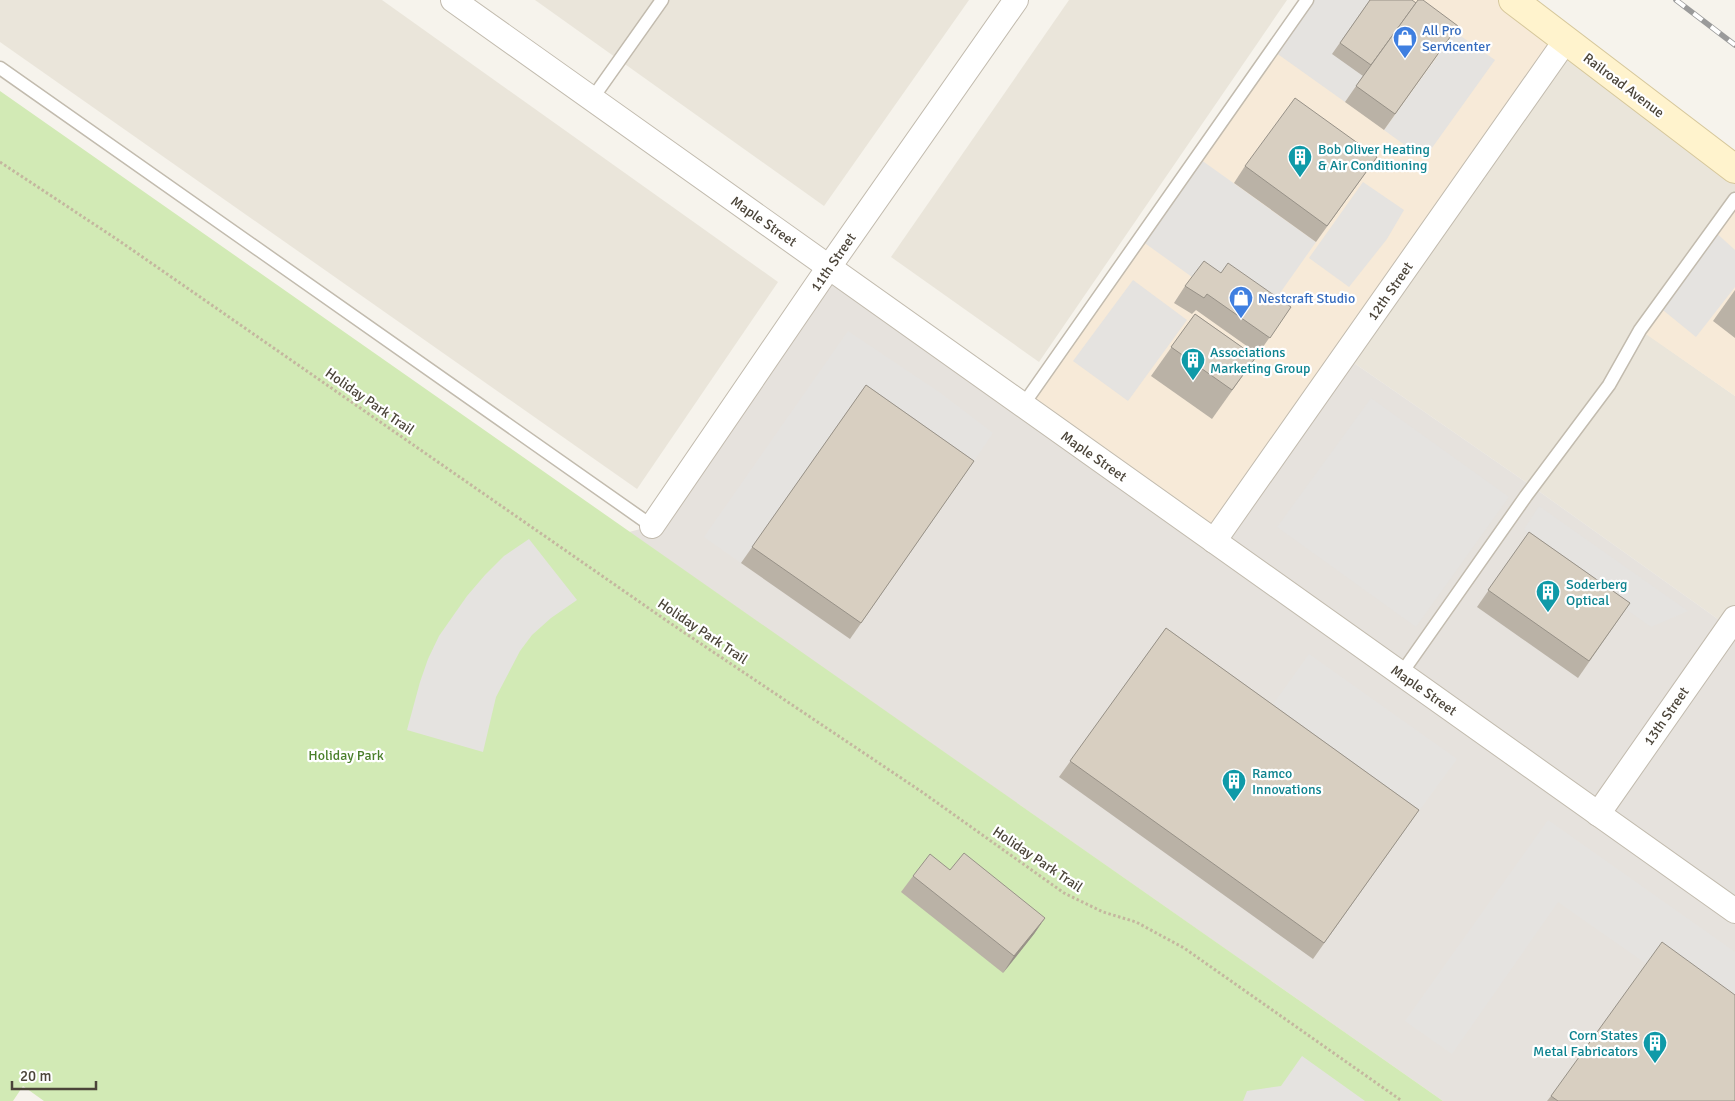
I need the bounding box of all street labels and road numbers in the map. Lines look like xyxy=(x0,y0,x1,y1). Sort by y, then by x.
street label: Railroad Avenue xyxy=(1580,49,1667,121)
street label: Maple Street xyxy=(728,193,800,250)
street label: 11th Street xyxy=(807,230,860,295)
street label: 12th Street xyxy=(1364,259,1417,324)
street label: Holiday Park Trail xyxy=(322,364,418,438)
street label: Maple Street xyxy=(1058,428,1130,485)
street label: Holiday Park Trail xyxy=(655,595,751,668)
street label: Maple Street xyxy=(1388,662,1460,719)
street label: 13th Street xyxy=(1640,684,1693,749)
street label: Holiday Park Trail xyxy=(990,823,1086,896)

